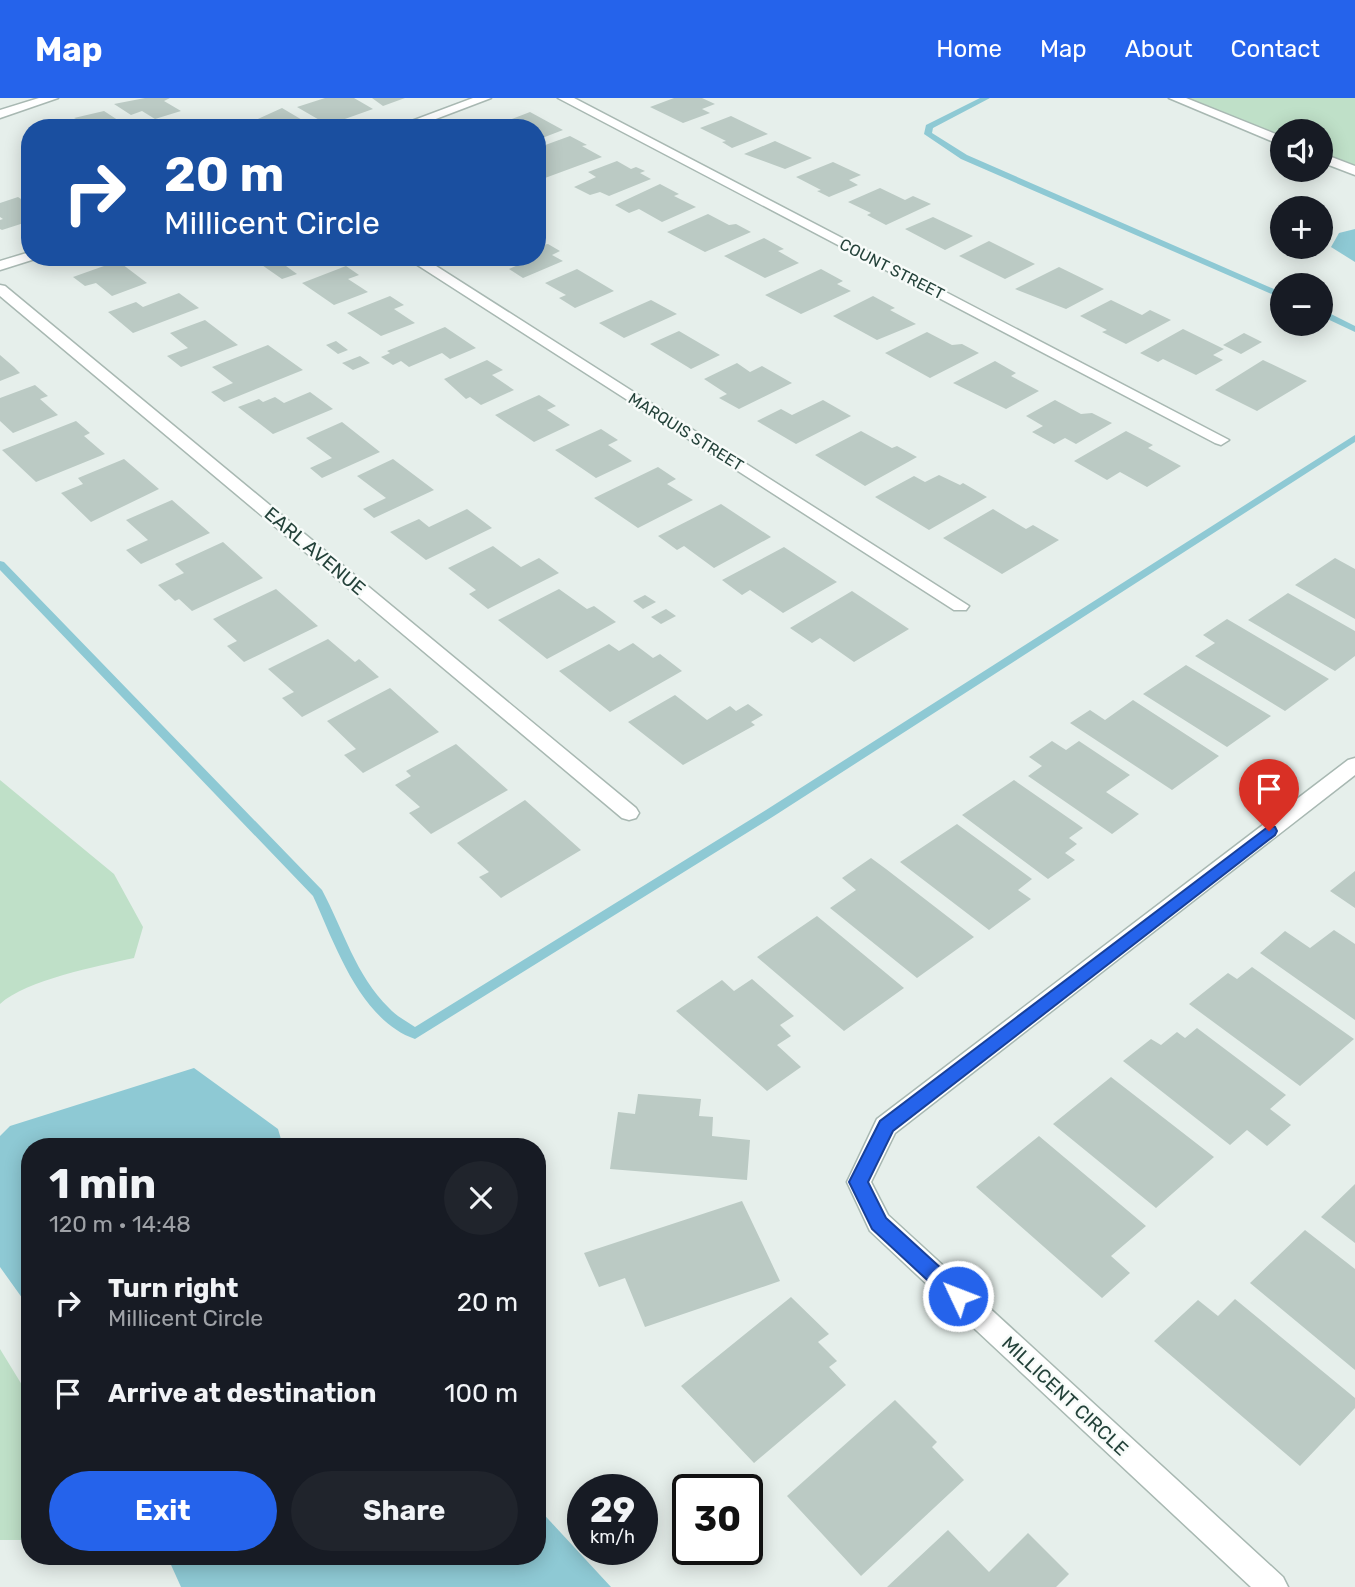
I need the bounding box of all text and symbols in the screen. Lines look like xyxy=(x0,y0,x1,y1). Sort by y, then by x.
text: Map xyxy=(35,30,103,69)
text: Home xyxy=(936,35,1002,63)
text: Map xyxy=(1040,35,1087,63)
text: About xyxy=(1125,35,1193,63)
text: Contact xyxy=(1231,35,1320,63)
map controls xyxy=(1270,119,1333,336)
button: sound xyxy=(1270,119,1333,182)
text: 20 m xyxy=(164,145,285,203)
icon: right xyxy=(49,147,140,238)
button: + xyxy=(1270,196,1333,259)
text: Millicent Circle xyxy=(164,204,380,242)
street label: COUNT STREET xyxy=(837,234,947,304)
button: − xyxy=(1270,273,1333,336)
street label: MARQUIS STREET xyxy=(625,389,747,475)
street label: EARL AVENUE xyxy=(260,502,370,600)
pin xyxy=(1239,759,1299,831)
icon: arrive xyxy=(1250,770,1288,808)
text: 1 min xyxy=(49,1159,156,1209)
button: close xyxy=(444,1161,518,1235)
text: 120 m · 14:48 xyxy=(49,1210,191,1238)
position arrow xyxy=(921,1259,995,1333)
text: Turn right xyxy=(108,1273,238,1304)
icon: right xyxy=(49,1284,87,1322)
text: 20 m xyxy=(457,1287,518,1318)
text: Millicent Circle xyxy=(108,1304,263,1332)
street label: MILLICENT CIRCLE xyxy=(997,1331,1133,1461)
icon: arrive xyxy=(49,1375,87,1413)
text: Arrive at destination xyxy=(108,1378,376,1409)
text: 100 m xyxy=(444,1378,518,1409)
button: Exit xyxy=(49,1471,277,1551)
button: Share xyxy=(291,1471,518,1551)
speed limit sign: 30 xyxy=(672,1474,763,1565)
text: 29 xyxy=(590,1489,635,1531)
text: km/h xyxy=(590,1526,635,1548)

